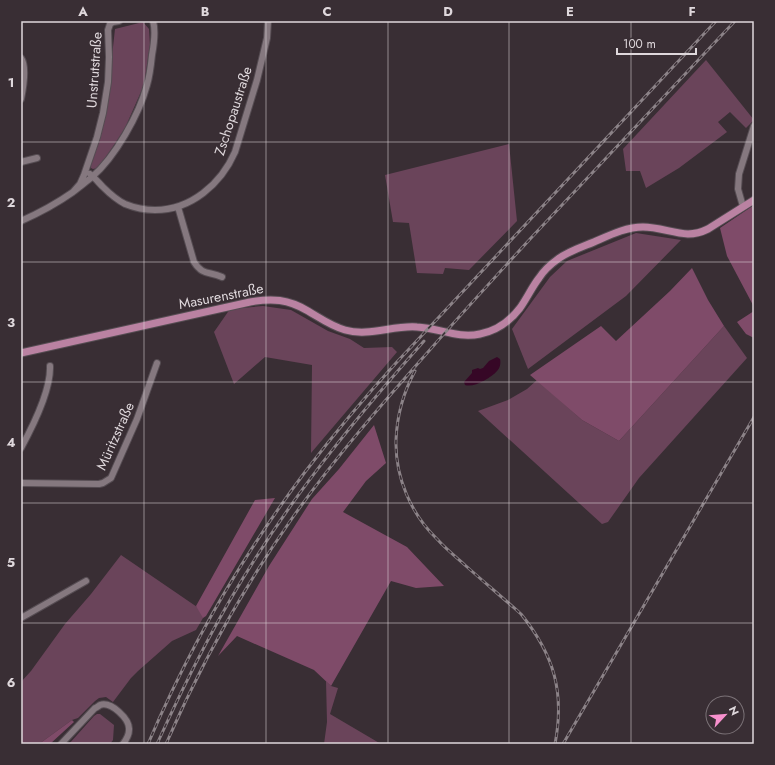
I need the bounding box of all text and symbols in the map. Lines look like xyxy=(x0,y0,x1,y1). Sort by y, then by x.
text: A xyxy=(77,2,88,21)
text: B xyxy=(201,2,210,21)
text: C xyxy=(322,2,332,21)
text: D xyxy=(443,2,453,21)
text: E xyxy=(566,2,574,21)
text: F xyxy=(688,2,696,21)
scale bar xyxy=(617,30,696,56)
street label: Unstrutstraße xyxy=(81,31,107,109)
text: 100 m xyxy=(623,35,656,53)
street label: Zschopaustraße xyxy=(209,64,257,158)
text: 1 xyxy=(8,73,14,92)
text: 2 xyxy=(7,193,15,212)
street label: Masurenstraße xyxy=(177,278,265,314)
text: 3 xyxy=(7,313,15,332)
street label: Müritzstraße xyxy=(91,399,139,473)
text: 4 xyxy=(6,433,16,452)
text: 5 xyxy=(7,553,15,572)
text: 6 xyxy=(7,673,16,692)
north arrow xyxy=(705,695,745,735)
text: N xyxy=(725,703,743,718)

